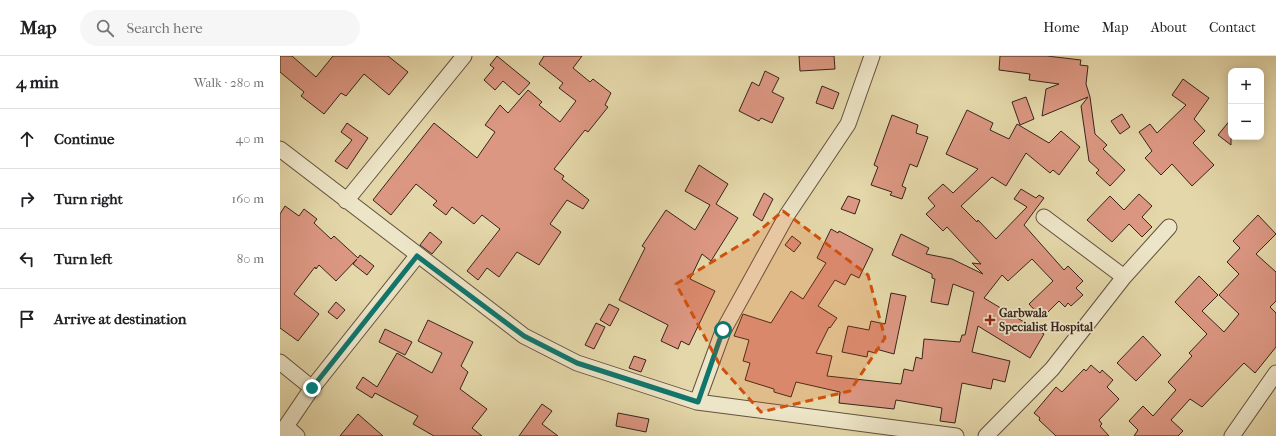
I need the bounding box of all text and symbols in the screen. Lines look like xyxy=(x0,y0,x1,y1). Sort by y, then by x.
search box xyxy=(80,10,360,46)
text: Map xyxy=(20,17,56,39)
icon: search xyxy=(94,17,116,39)
text: Search here xyxy=(126,19,203,37)
text: Home xyxy=(1043,19,1080,36)
text: Map xyxy=(1102,19,1129,36)
text: About xyxy=(1151,19,1187,36)
text: Contact xyxy=(1209,19,1256,36)
map controls xyxy=(1228,68,1264,140)
button: + xyxy=(1228,68,1264,104)
text: 4 min xyxy=(16,72,59,92)
text: Walk · 280 m xyxy=(194,75,264,90)
button: − xyxy=(1228,104,1264,140)
icon: ahead xyxy=(16,128,38,150)
text: Continue xyxy=(54,130,114,148)
text: 40 m xyxy=(236,131,264,146)
icon: right xyxy=(16,188,38,210)
text: Turn right xyxy=(54,190,123,208)
text: 160 m xyxy=(232,191,264,206)
icon: left xyxy=(16,248,38,270)
text: Turn left xyxy=(54,250,112,268)
text: 80 m xyxy=(237,251,264,266)
place label: Garbwala Specialist Hospital xyxy=(999,306,1094,335)
icon: arrive xyxy=(16,308,38,330)
text: Arrive at destination xyxy=(54,310,186,328)
marker: Garbwala Specialist Hospital xyxy=(984,314,996,326)
route start xyxy=(714,321,732,339)
route end xyxy=(303,379,321,397)

